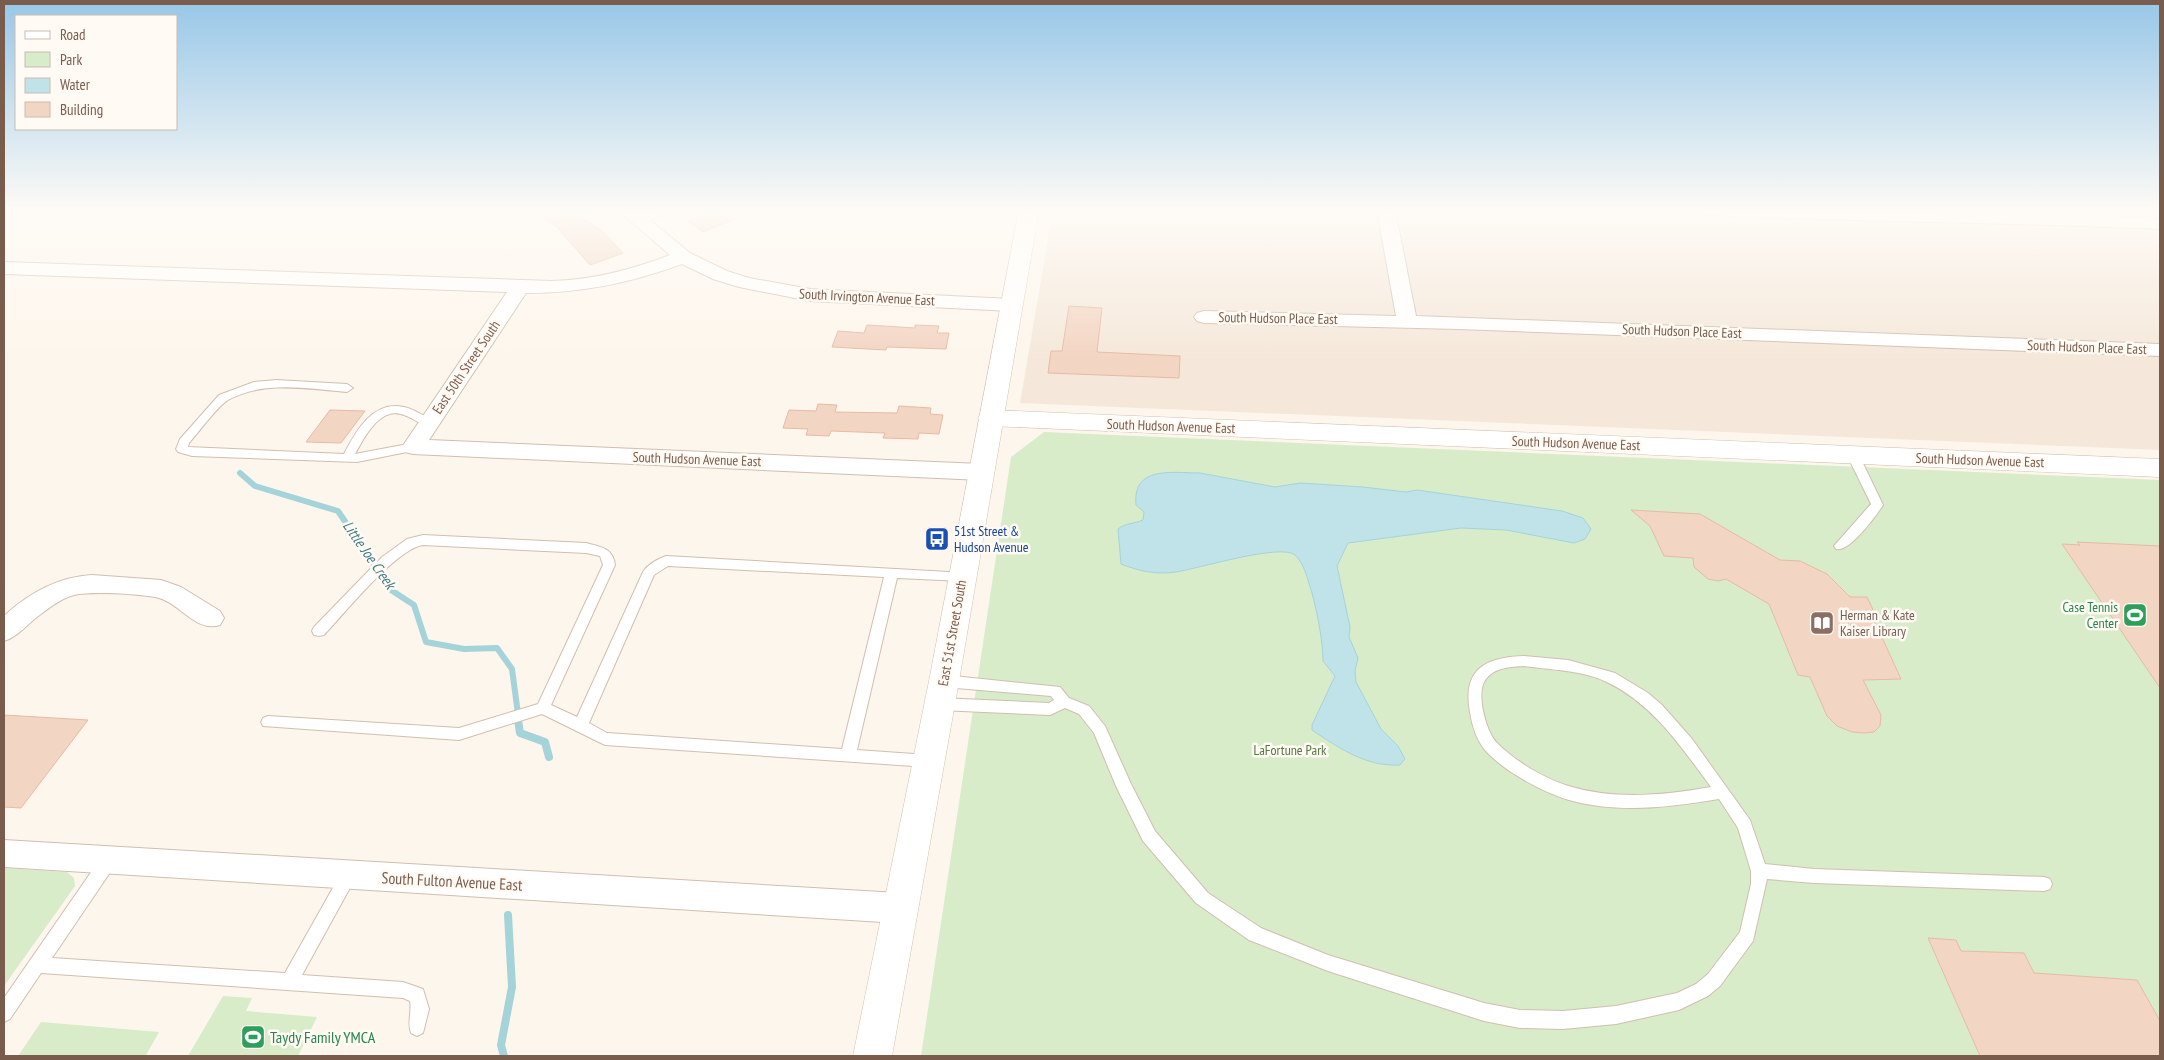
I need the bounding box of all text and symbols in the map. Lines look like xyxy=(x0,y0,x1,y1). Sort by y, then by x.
legend xyxy=(15,15,178,130)
text: Road xyxy=(60,25,86,44)
text: Park xyxy=(60,50,82,69)
text: Water xyxy=(60,75,91,94)
text: Building xyxy=(60,100,103,119)
street label: South Irvington Avenue East xyxy=(799,284,935,310)
street label: South Hudson Place East xyxy=(1218,308,1338,328)
street label: East 50th Street South xyxy=(428,317,504,417)
street label: South Hudson Place East xyxy=(1622,320,1742,342)
street label: South Hudson Place East xyxy=(2027,336,2147,358)
street label: South Hudson Avenue East xyxy=(1106,415,1236,437)
street label: South Hudson Avenue East xyxy=(1511,432,1641,454)
street label: South Hudson Avenue East xyxy=(632,448,762,470)
street label: South Hudson Avenue East xyxy=(1915,449,2045,471)
water label: Little Joe Creek xyxy=(339,517,401,594)
place label: 51st Street & Hudson Avenue xyxy=(954,522,1029,556)
bus stop icon: 51st Street & Hudson Avenue xyxy=(924,526,950,552)
street label: East 51st Street South xyxy=(934,579,970,687)
place label: Case Tennis Center xyxy=(2062,598,2118,632)
sports icon: Case Tennis Center xyxy=(2122,602,2148,628)
place label: Herman & Kate Kaiser Library xyxy=(1840,606,1915,640)
library icon: Herman & Kate Kaiser Library xyxy=(1809,610,1835,636)
park label: LaFortune Park xyxy=(1254,741,1327,759)
street label: South Fulton Avenue East xyxy=(381,867,523,895)
sports icon: Taydy Family YMCA xyxy=(240,1024,266,1050)
place label: Taydy Family YMCA xyxy=(270,1027,376,1047)

